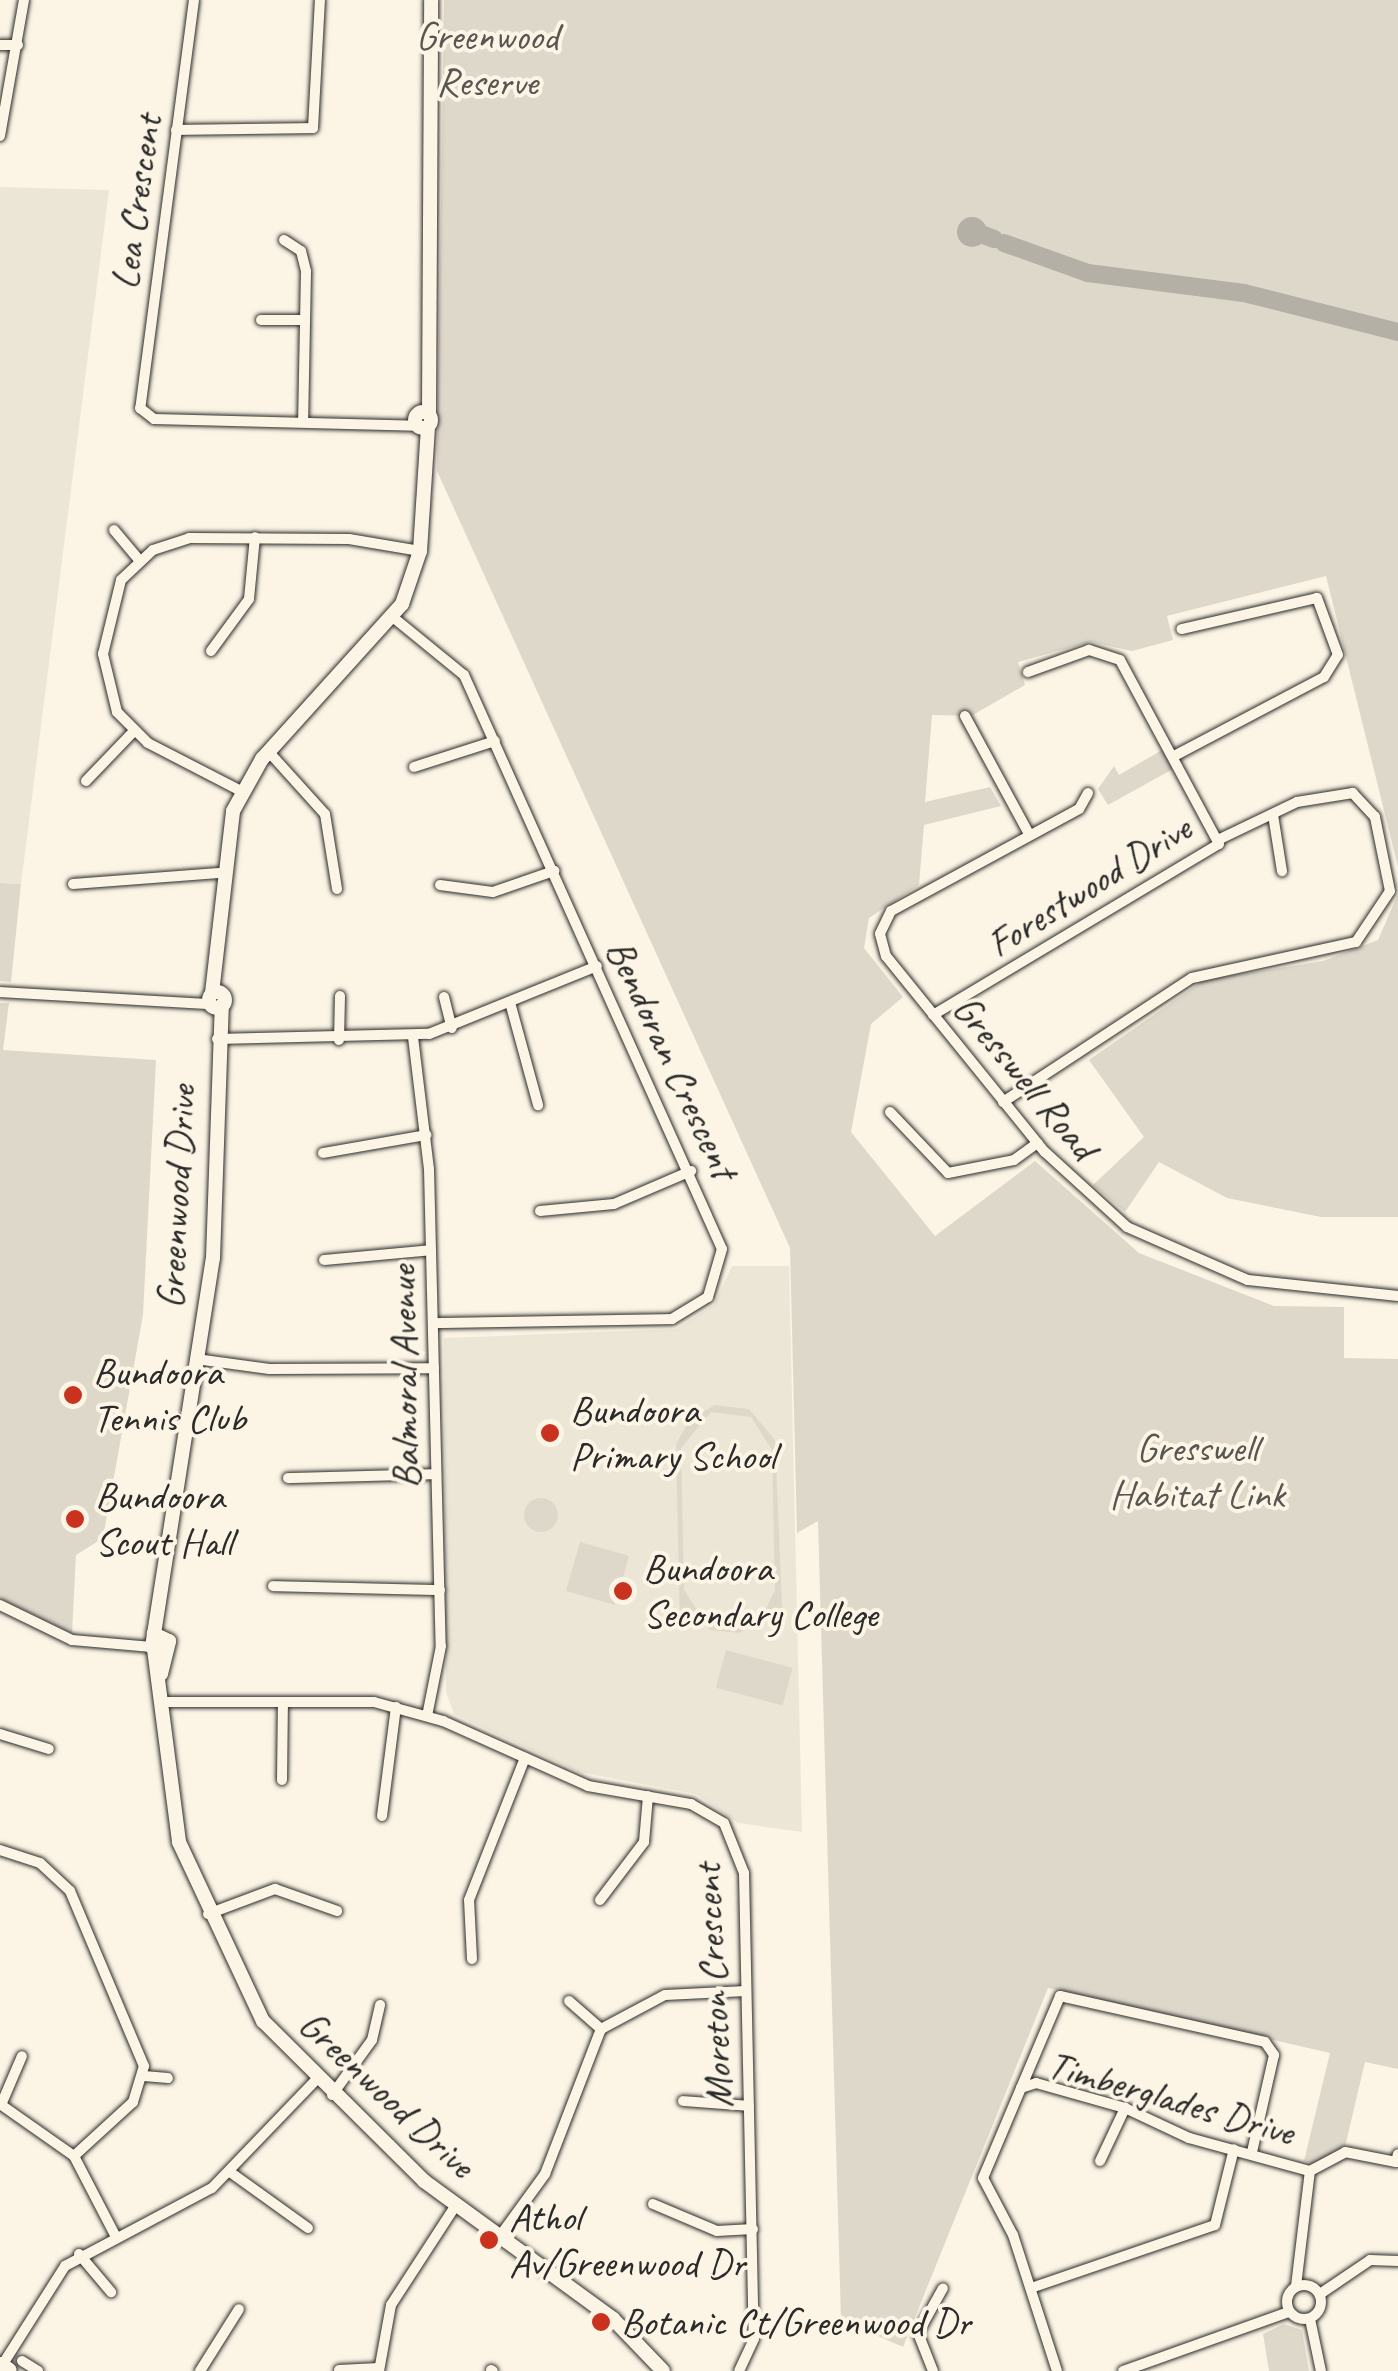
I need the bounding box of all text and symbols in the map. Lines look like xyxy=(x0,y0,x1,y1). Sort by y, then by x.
park label: Greenwood Reserve xyxy=(416,12,558,106)
street label: Lea Crescent xyxy=(100,112,172,292)
street label: Forestwood Drive xyxy=(978,804,1200,968)
street label: Bendoran Crescent xyxy=(595,931,749,1187)
street label: Gresswell Road xyxy=(943,986,1107,1168)
street label: Greenwood Drive xyxy=(146,1084,206,1310)
street label: Balmoral Avenue xyxy=(378,1265,430,1489)
place label: Bundoora Tennis Club xyxy=(93,1348,246,1442)
marker: Bundoora Tennis Club xyxy=(62,1384,84,1406)
place label: Bundoora Primary School xyxy=(570,1386,775,1480)
marker: Bundoora Primary School xyxy=(539,1422,561,1444)
park label: Gresswell Habitat Link xyxy=(1110,1424,1284,1518)
place label: Bundoora Scout Hall xyxy=(95,1472,233,1566)
marker: Bundoora Scout Hall xyxy=(64,1508,86,1530)
place label: Bundoora Secondary College xyxy=(643,1544,878,1638)
marker: Bundoora Secondary College xyxy=(612,1580,634,1602)
street label: Moreton Crescent xyxy=(683,1863,743,2109)
street label: Greenwood Drive xyxy=(289,2000,485,2188)
street label: Timberglades Drive xyxy=(1042,2040,1300,2156)
place label: Athol Av/Greenwood Dr xyxy=(509,2193,745,2287)
marker: Athol Av/Greenwood Dr xyxy=(478,2229,500,2251)
place label: Botanic Ct/Greenwood Dr xyxy=(621,2298,971,2346)
marker: Botanic Ct/Greenwood Dr xyxy=(590,2311,612,2333)

